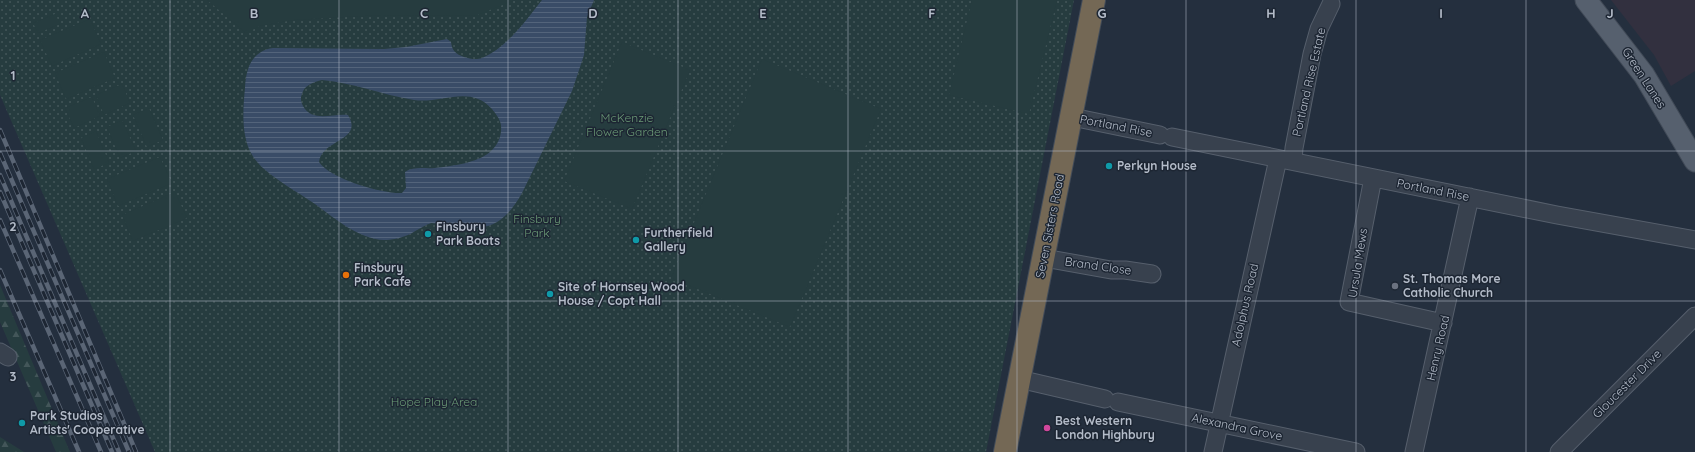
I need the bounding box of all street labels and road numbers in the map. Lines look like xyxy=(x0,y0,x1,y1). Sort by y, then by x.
street label: Portland Rise Estate xyxy=(1289,26,1328,138)
street label: Green Lanes xyxy=(1619,45,1670,111)
street label: Portland Rise xyxy=(1079,111,1154,140)
street label: Seven Sisters Road xyxy=(1032,173,1067,279)
street label: Portland Rise xyxy=(1396,175,1471,204)
street label: Ursula Mews xyxy=(1345,227,1370,299)
street label: Brand Close xyxy=(1064,253,1133,278)
street label: Adolphus Road xyxy=(1228,262,1261,348)
street label: Henry Road xyxy=(1423,314,1452,382)
street label: Gloucester Drive xyxy=(1589,346,1664,421)
street label: Alexandra Grove xyxy=(1190,410,1284,443)

